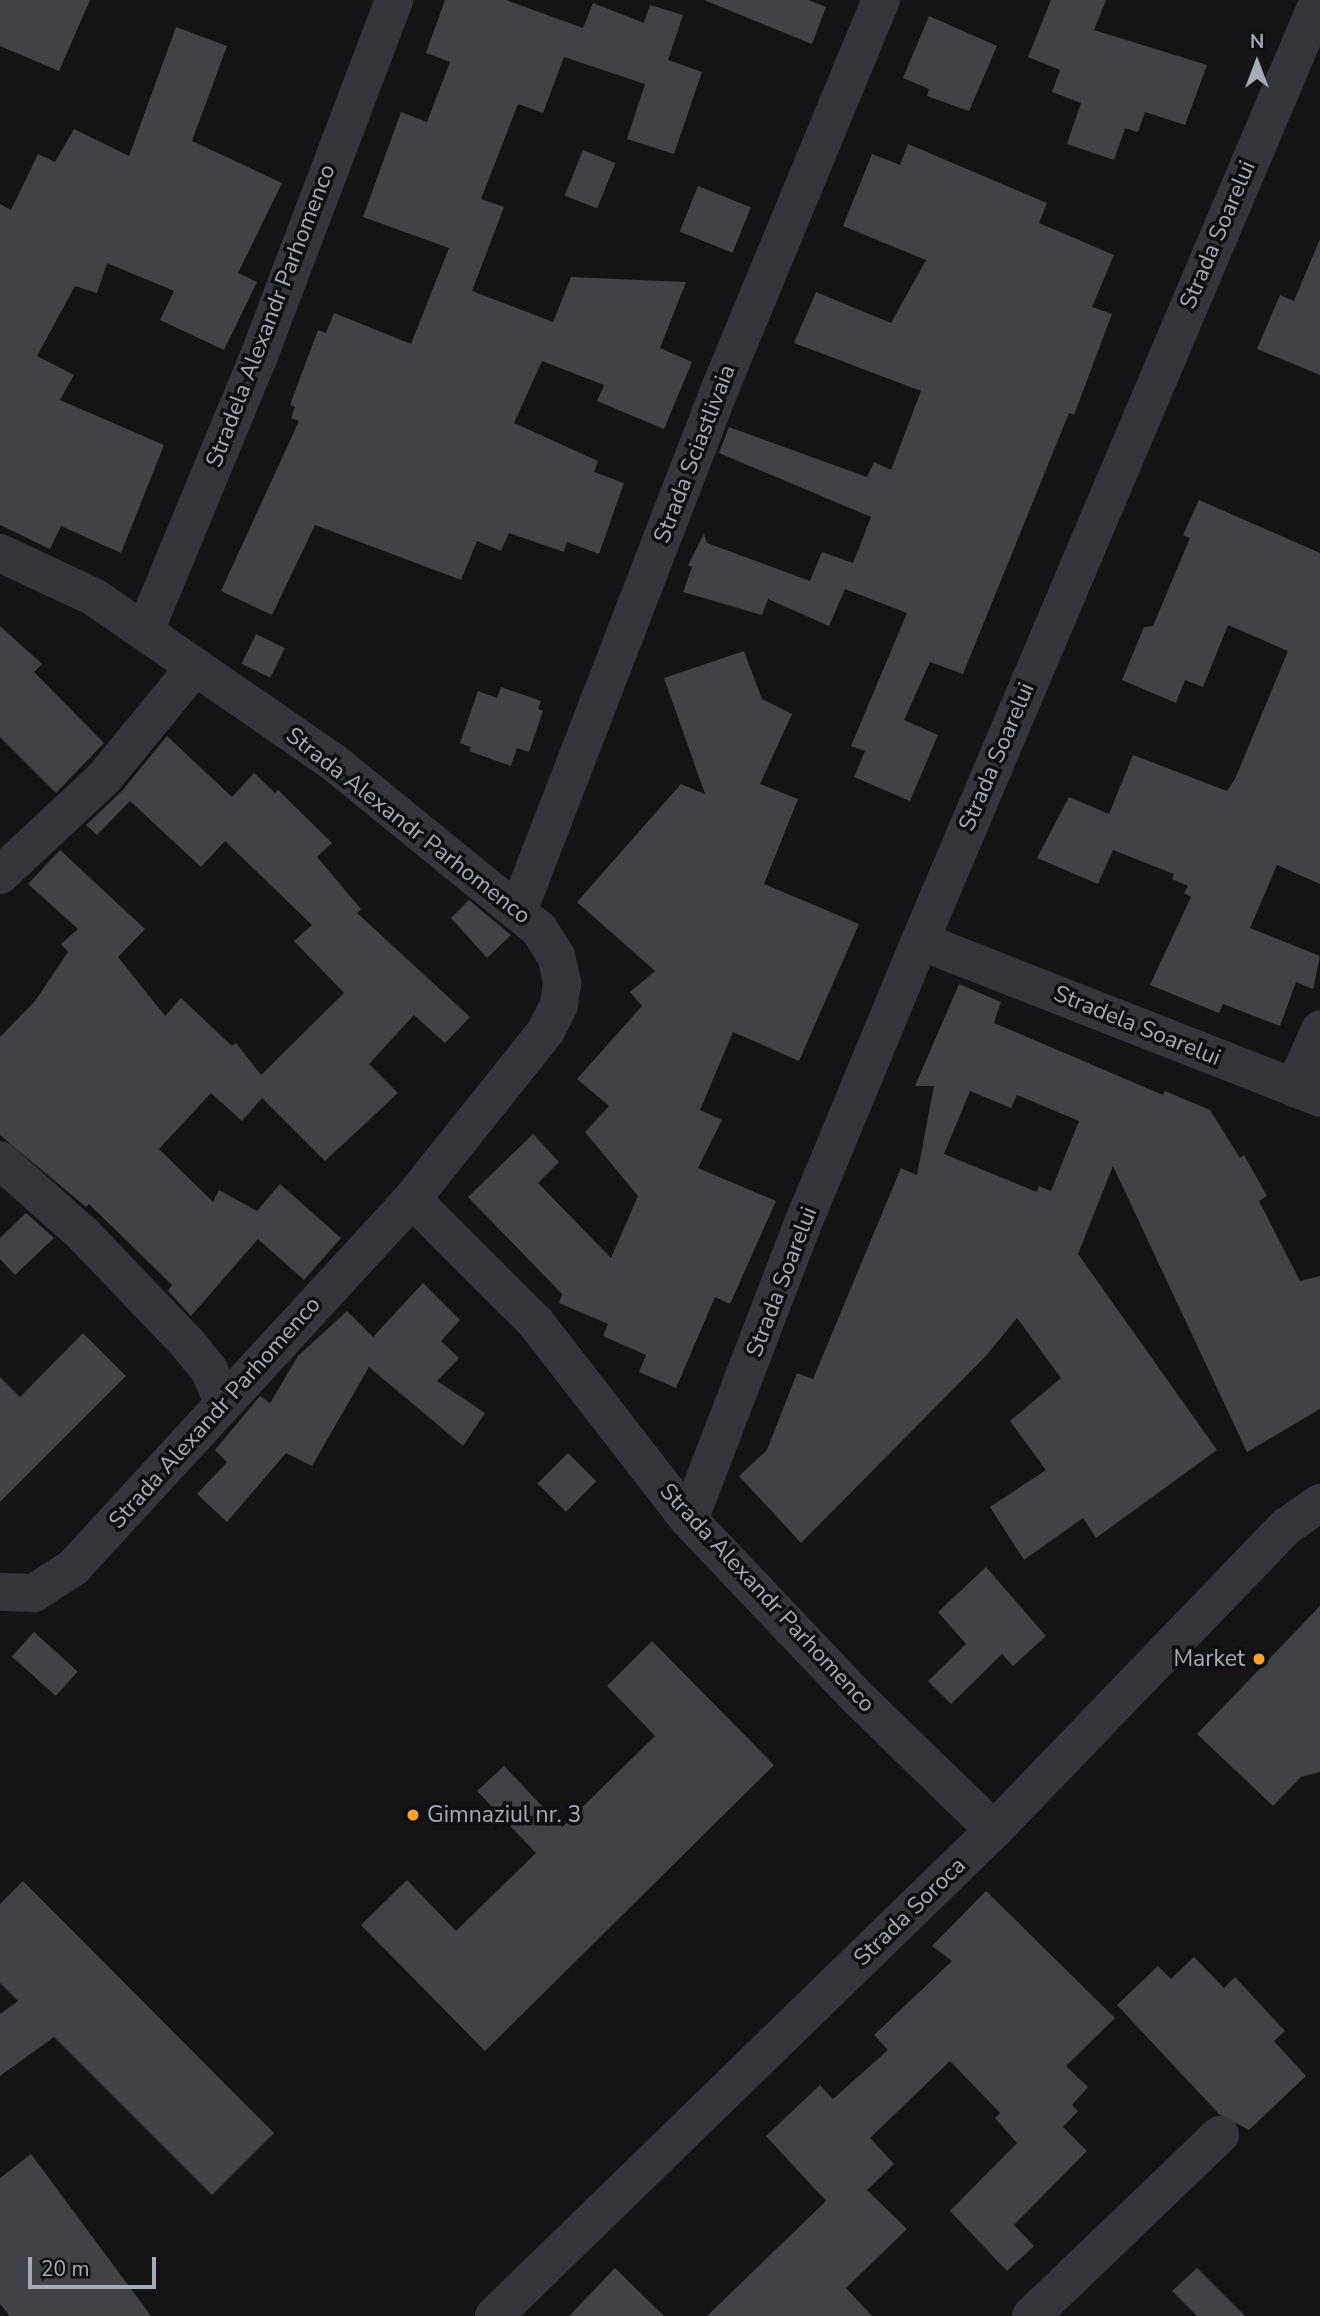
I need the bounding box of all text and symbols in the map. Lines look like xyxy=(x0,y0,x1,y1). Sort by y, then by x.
north arrow xyxy=(1222,28,1292,98)
text: N xyxy=(1250,29,1264,55)
street label: Strada Soarelui xyxy=(1174,157,1262,313)
street label: Stradela Alexandr Parhomenco xyxy=(200,161,342,471)
street label: Strada Sciastlivaia xyxy=(648,361,742,547)
street label: Strada Soarelui xyxy=(953,679,1041,835)
street label: Strada Alexandr Parhomenco xyxy=(280,722,536,930)
street label: Stradela Soarelui xyxy=(1050,980,1224,1072)
street label: Strada Soarelui xyxy=(741,1203,823,1361)
street label: Strada Alexandr Parhomenco xyxy=(103,1291,327,1535)
street label: Strada Alexandr Parhomenco xyxy=(654,1478,880,1718)
place label: Market xyxy=(1173,1645,1245,1673)
marker: Market xyxy=(1251,1651,1267,1667)
place label: Gimnaziul nr. 3 xyxy=(427,1801,581,1829)
marker: Gimnaziul nr. 3 xyxy=(405,1807,421,1823)
street label: Strada Soroca xyxy=(848,1852,972,1972)
scale bar xyxy=(32,2242,159,2286)
text: 20 m xyxy=(41,2255,90,2283)

